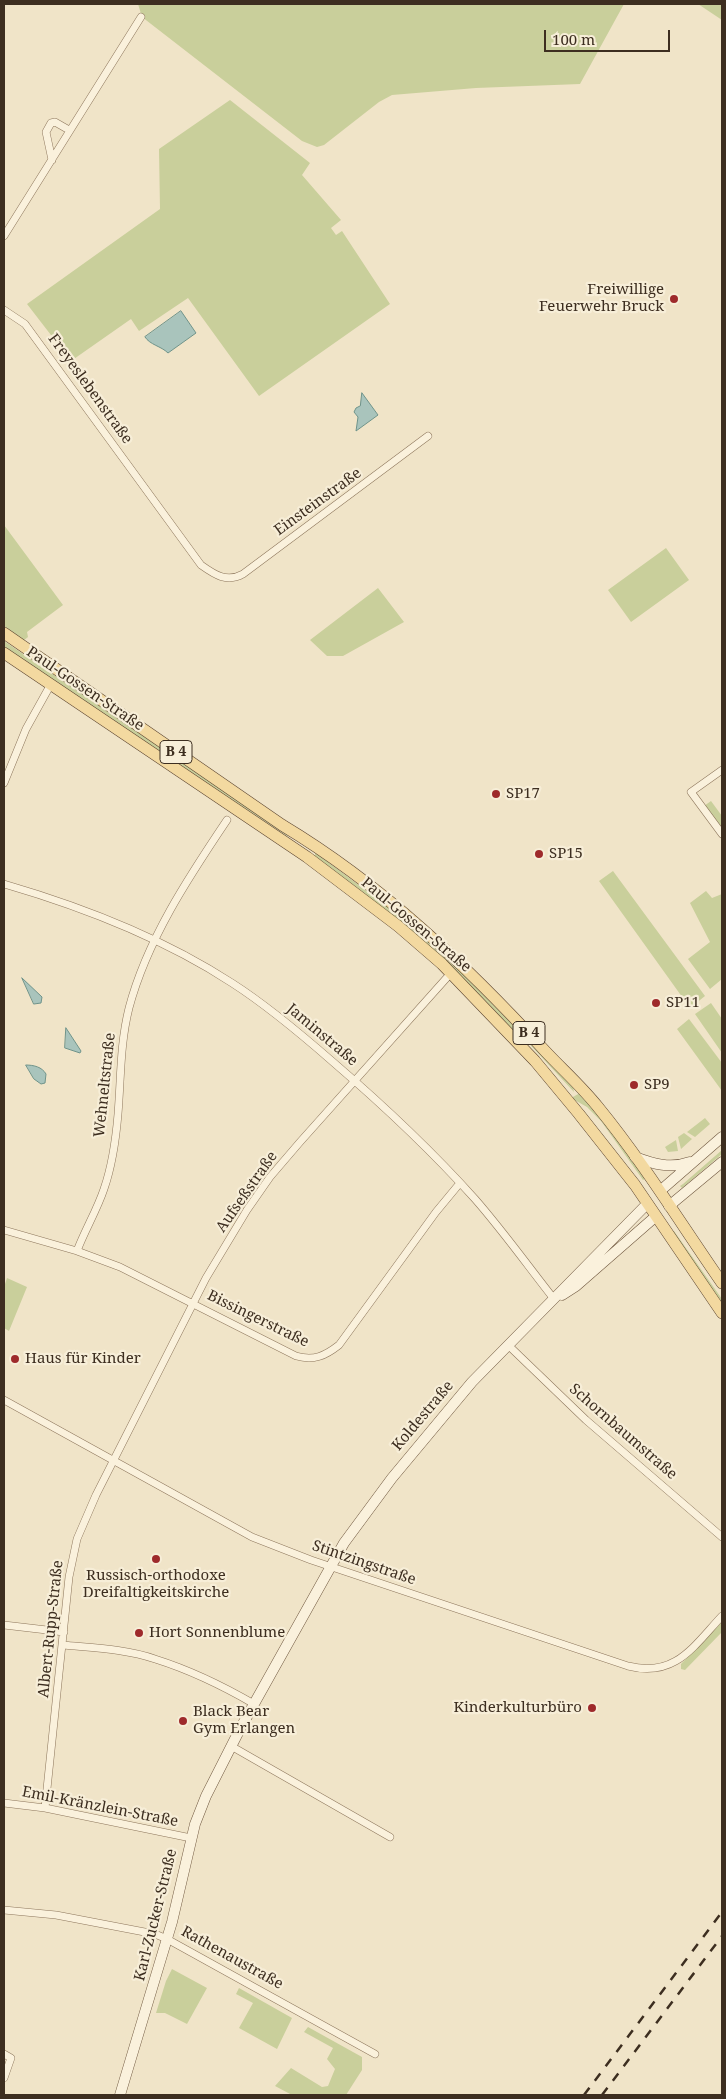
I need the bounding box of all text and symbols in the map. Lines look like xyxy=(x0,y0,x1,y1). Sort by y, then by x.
scale bar xyxy=(546,20,672,52)
text: 100 m xyxy=(552,29,595,49)
place label: Freiwillige Feuerwehr Bruck xyxy=(539,281,664,316)
marker: Freiwillige Feuerwehr Bruck xyxy=(668,293,680,305)
street label: Freyeslebenstraße xyxy=(44,330,136,448)
street label: Einsteinstraße xyxy=(271,464,365,540)
street label: Paul-Gossen-Straße xyxy=(23,643,147,735)
road number: B 4 xyxy=(160,740,192,764)
place label: SP17 xyxy=(506,785,540,803)
marker: SP17 xyxy=(490,788,502,800)
place label: SP15 xyxy=(549,845,583,863)
marker: SP15 xyxy=(533,848,545,860)
street label: Paul-Gossen-Straße xyxy=(357,874,475,976)
place label: SP11 xyxy=(666,994,700,1012)
marker: SP11 xyxy=(650,997,662,1009)
street label: Jaminstraße xyxy=(283,1000,361,1070)
road number: B 4 xyxy=(513,1021,545,1044)
street label: Wehneltstraße xyxy=(91,1032,119,1138)
place label: SP9 xyxy=(644,1076,670,1094)
marker: SP9 xyxy=(628,1079,640,1091)
street label: Aufseßstraße xyxy=(212,1148,282,1236)
street label: Bissingerstraße xyxy=(204,1287,312,1351)
place label: Haus für Kinder xyxy=(25,1350,141,1368)
marker: Haus für Kinder xyxy=(9,1353,21,1365)
street label: Koldestraße xyxy=(389,1377,457,1455)
street label: Schornbaumstraße xyxy=(565,1380,681,1484)
street label: Stintzingstraße xyxy=(310,1537,418,1589)
marker: Russisch-orthodoxe Dreifaltigkeitskirche xyxy=(150,1553,162,1565)
street label: Albert-Rupp-Straße xyxy=(35,1559,67,1699)
place label: Russisch-orthodoxe Dreifaltigkeitskirche xyxy=(83,1567,229,1602)
place label: Hort Sonnenblume xyxy=(149,1624,285,1642)
marker: Hort Sonnenblume xyxy=(133,1627,145,1639)
place label: Kinderkulturbüro xyxy=(453,1699,582,1717)
marker: Kinderkulturbüro xyxy=(586,1702,598,1714)
place label: Black Bear Gym Erlangen xyxy=(193,1703,295,1738)
marker: Black Bear Gym Erlangen xyxy=(177,1715,189,1727)
street label: Emil-Kränzlein-Straße xyxy=(20,1783,180,1831)
street label: Karl-Zucker-Straße xyxy=(131,1847,181,1983)
street label: Rathenaustraße xyxy=(178,1923,286,1993)

